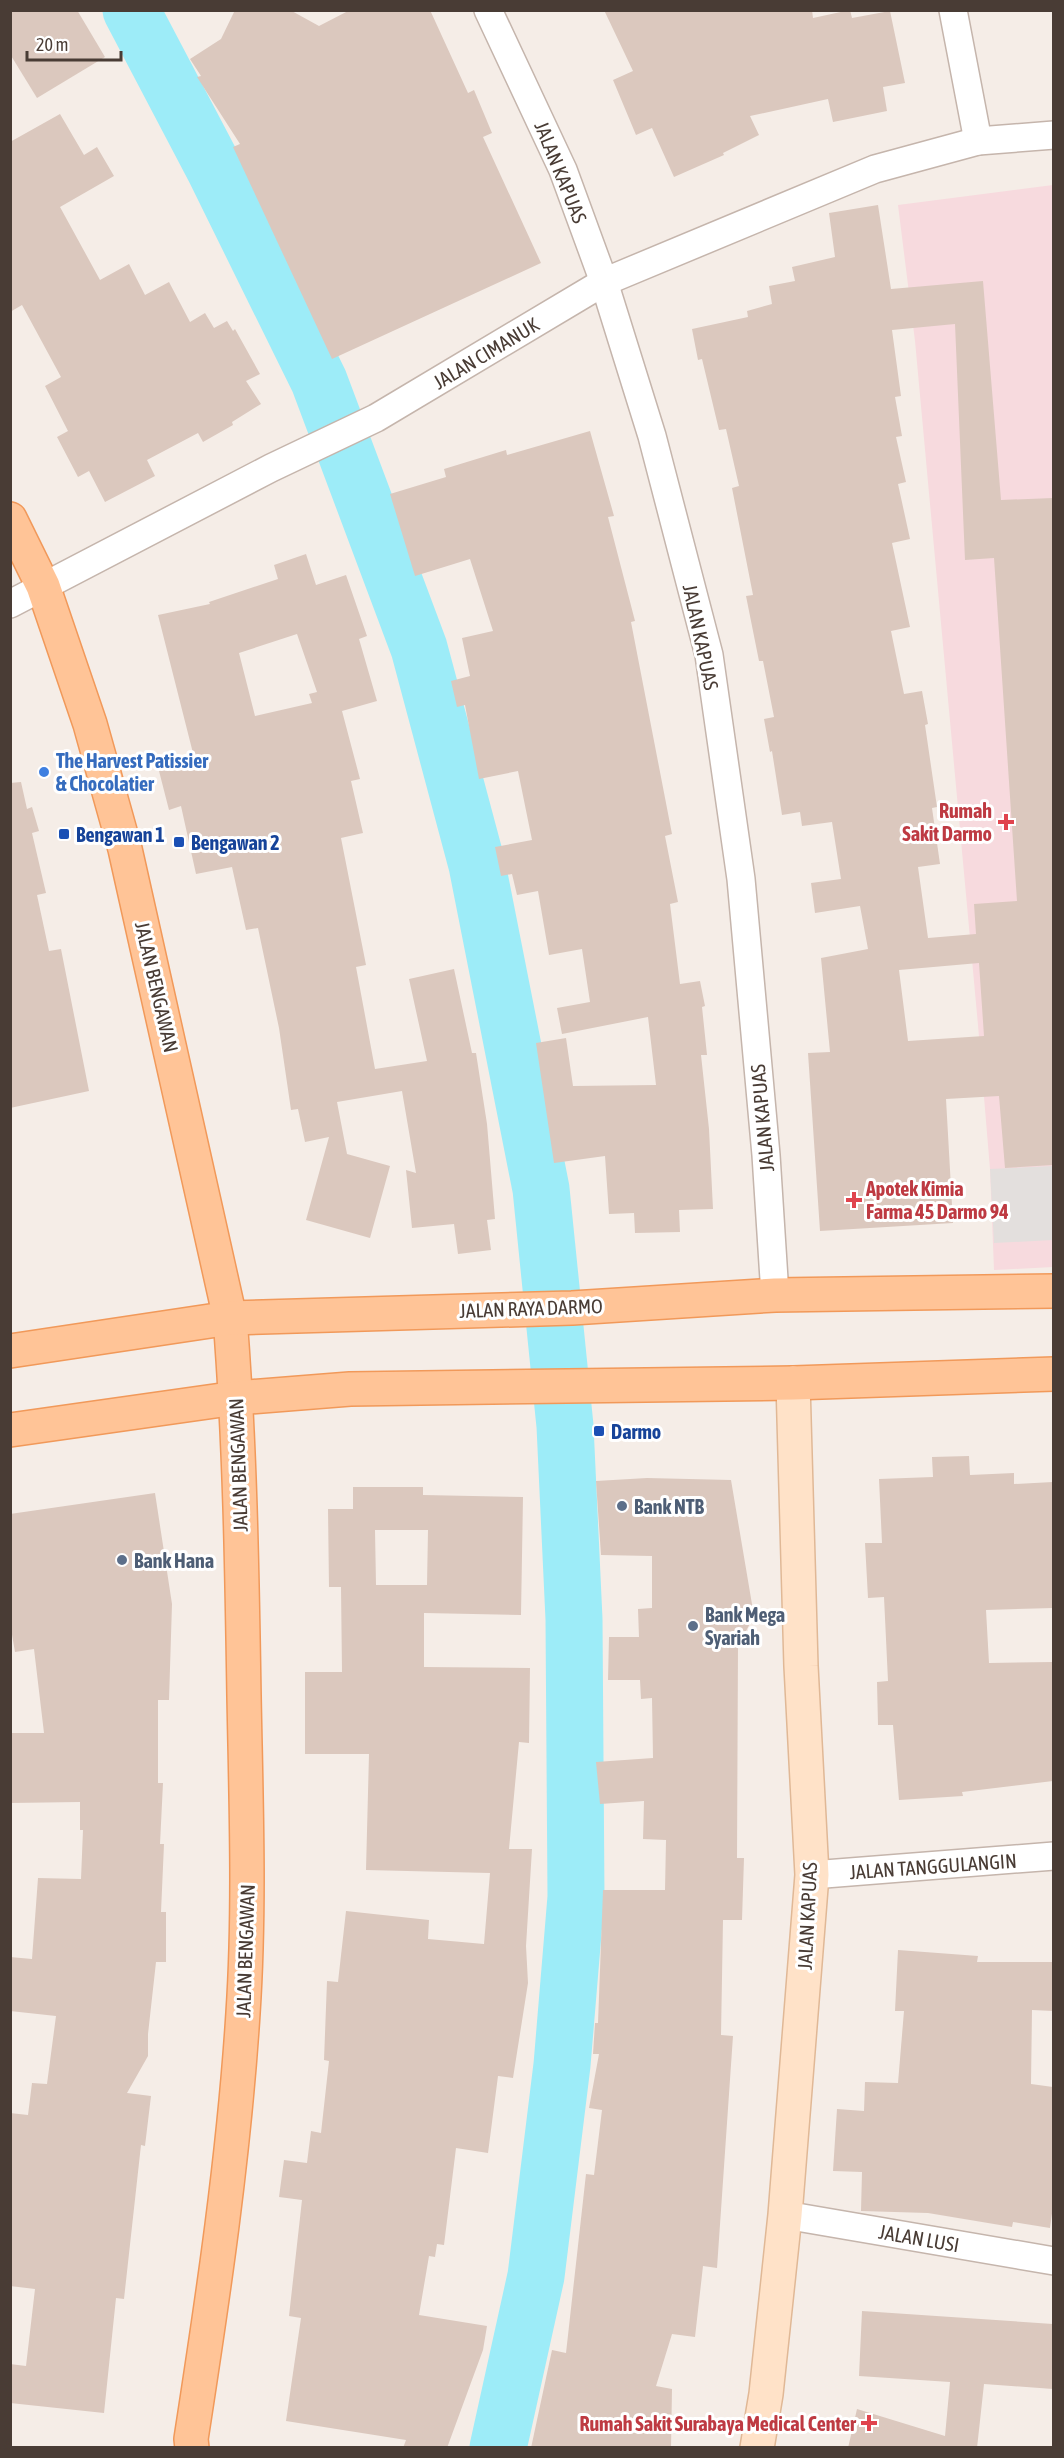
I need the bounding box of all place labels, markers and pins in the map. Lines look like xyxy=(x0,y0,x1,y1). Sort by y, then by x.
place label: The Harvest Patissier & Chocolatier xyxy=(56,749,209,795)
marker: The Harvest Patissier & Chocolatier xyxy=(37,765,51,779)
place label: Rumah Sakit Darmo xyxy=(902,799,992,845)
marker: Rumah Sakit Darmo xyxy=(997,813,1015,831)
place label: Bengawan 1 xyxy=(76,823,165,846)
marker: Bengawan 1 xyxy=(57,827,71,841)
place label: Bengawan 2 xyxy=(191,831,280,854)
marker: Bengawan 2 xyxy=(172,835,186,849)
place label: Apotek Kimia Farma 45 Darmo 94 xyxy=(865,1177,1009,1223)
marker: Apotek Kimia Farma 45 Darmo 94 xyxy=(847,1193,861,1207)
place label: Darmo xyxy=(611,1420,661,1443)
marker: Darmo xyxy=(592,1424,606,1438)
place label: Bank NTB xyxy=(634,1495,705,1518)
marker: Bank NTB xyxy=(615,1499,629,1513)
place label: Bank Hana xyxy=(134,1549,214,1572)
marker: Bank Hana xyxy=(115,1553,129,1567)
place label: Bank Mega Syariah xyxy=(705,1603,785,1649)
marker: Bank Mega Syariah xyxy=(686,1619,700,1633)
place label: Rumah Sakit Surabaya Medical Center xyxy=(579,2412,857,2435)
marker: Rumah Sakit Surabaya Medical Center xyxy=(860,2414,878,2432)

